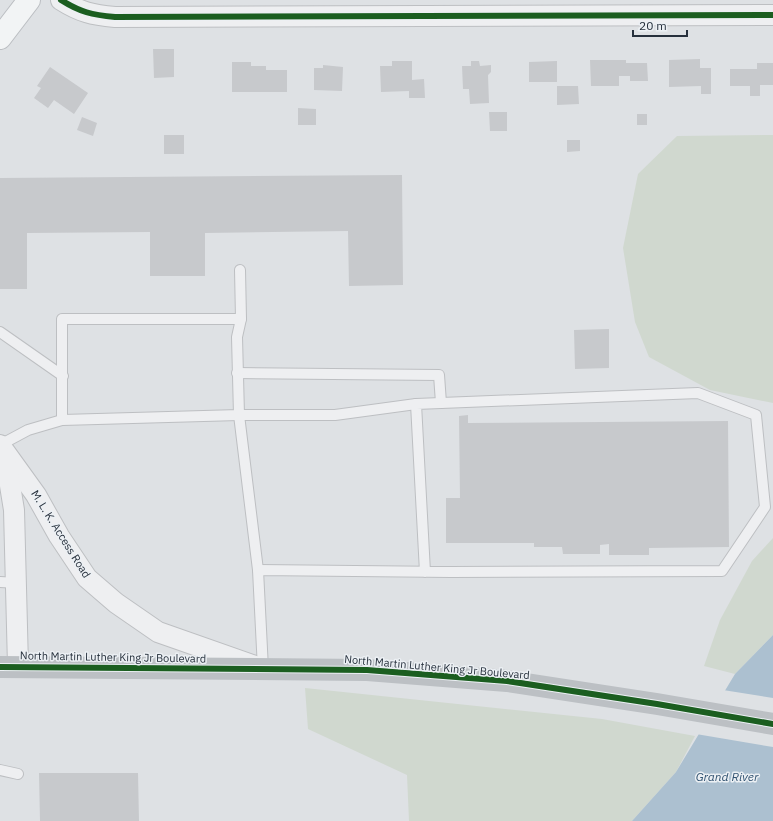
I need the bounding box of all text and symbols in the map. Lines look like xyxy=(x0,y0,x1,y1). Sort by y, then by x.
scale bar xyxy=(633,12,687,38)
text: 20 m xyxy=(639,18,667,33)
street label: M. L. K. Access Road xyxy=(28,487,94,581)
street label: North Martin Luther King Jr Boulevard xyxy=(20,648,206,666)
street label: North Martin Luther King Jr Boulevard xyxy=(344,652,530,682)
water label: Grand River xyxy=(696,769,759,784)

